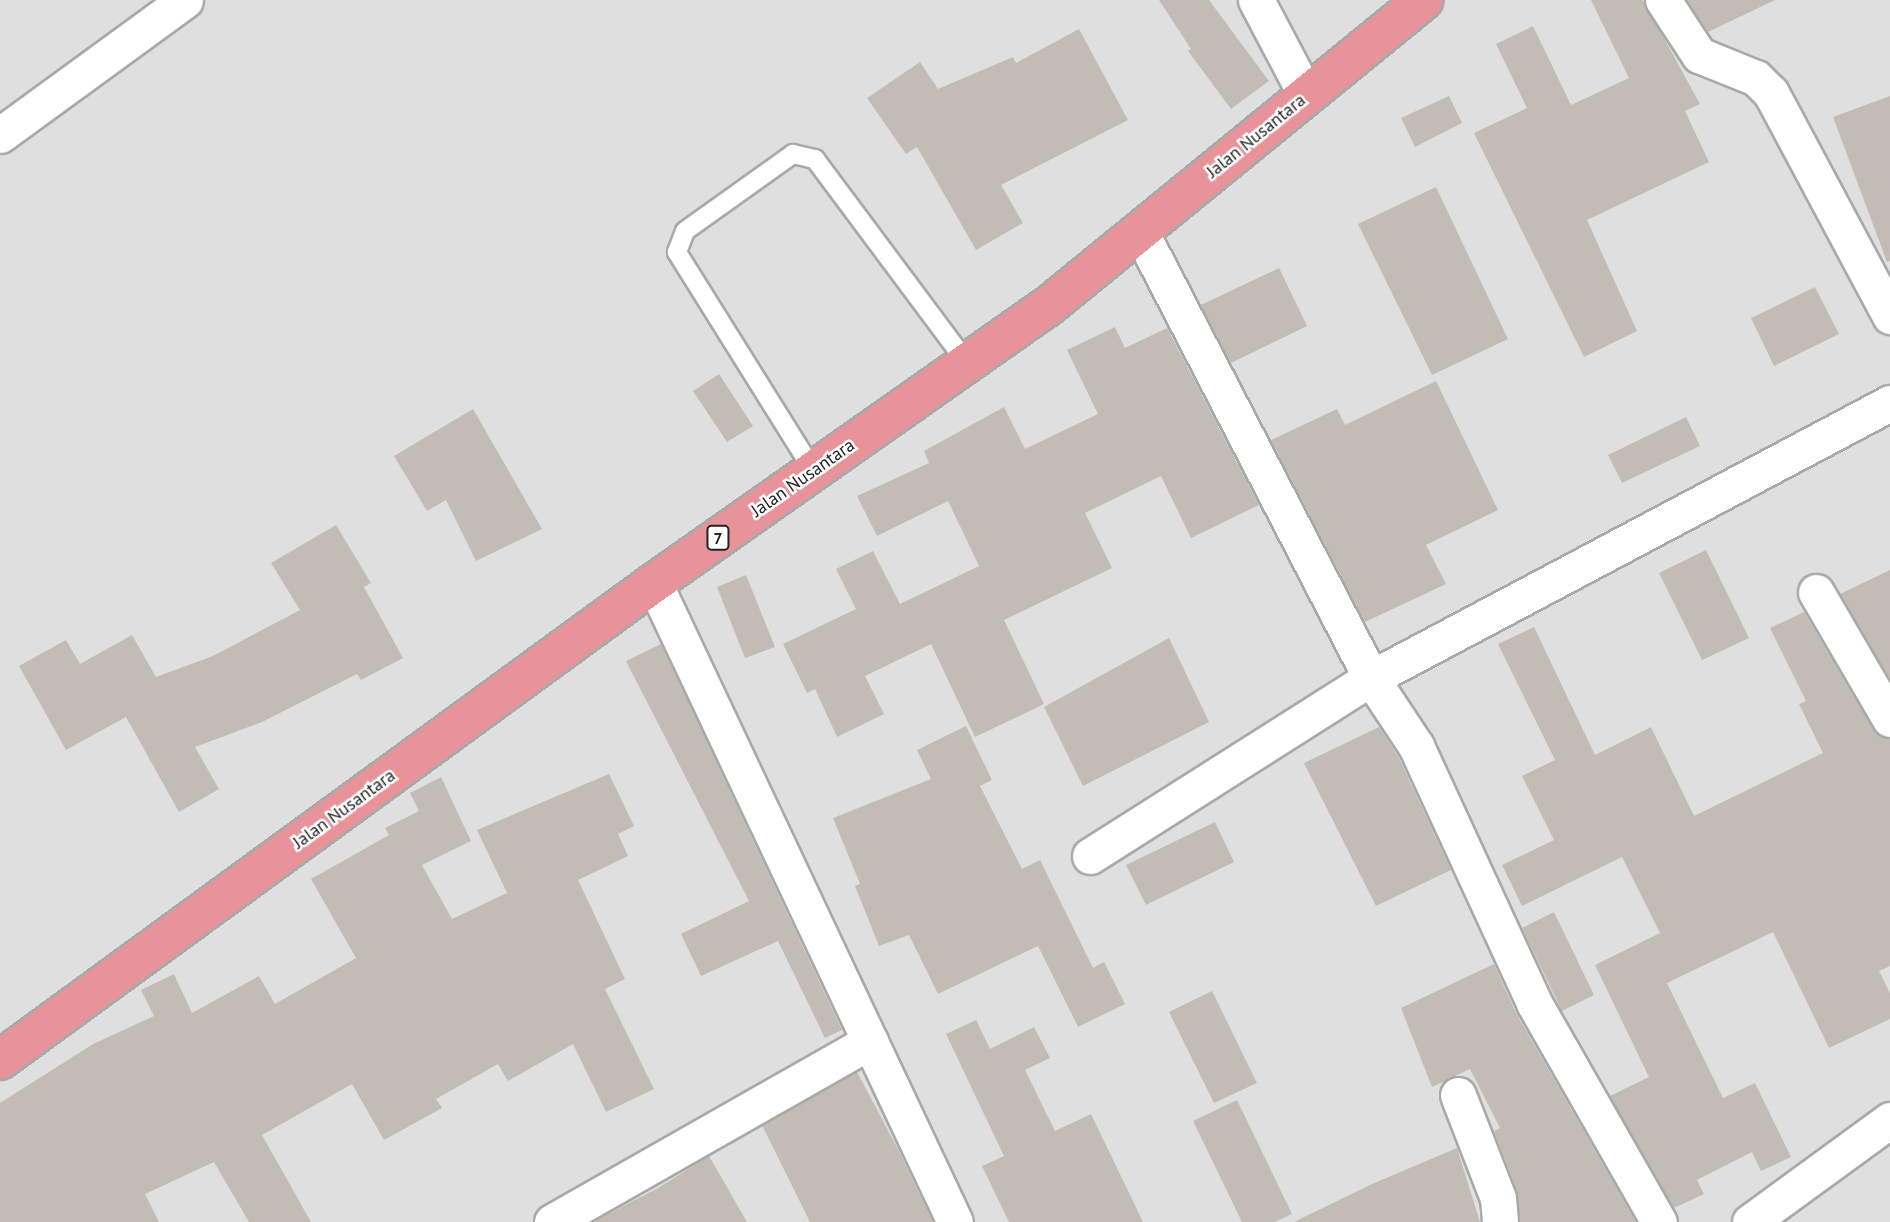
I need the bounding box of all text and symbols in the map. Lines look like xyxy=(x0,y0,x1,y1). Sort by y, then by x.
street label: Jalan Nusantara xyxy=(1202,89,1310,183)
street label: Jalan Nusantara xyxy=(747,434,859,522)
road number: 7 xyxy=(706,526,730,551)
street label: Jalan Nusantara xyxy=(289,765,399,853)

